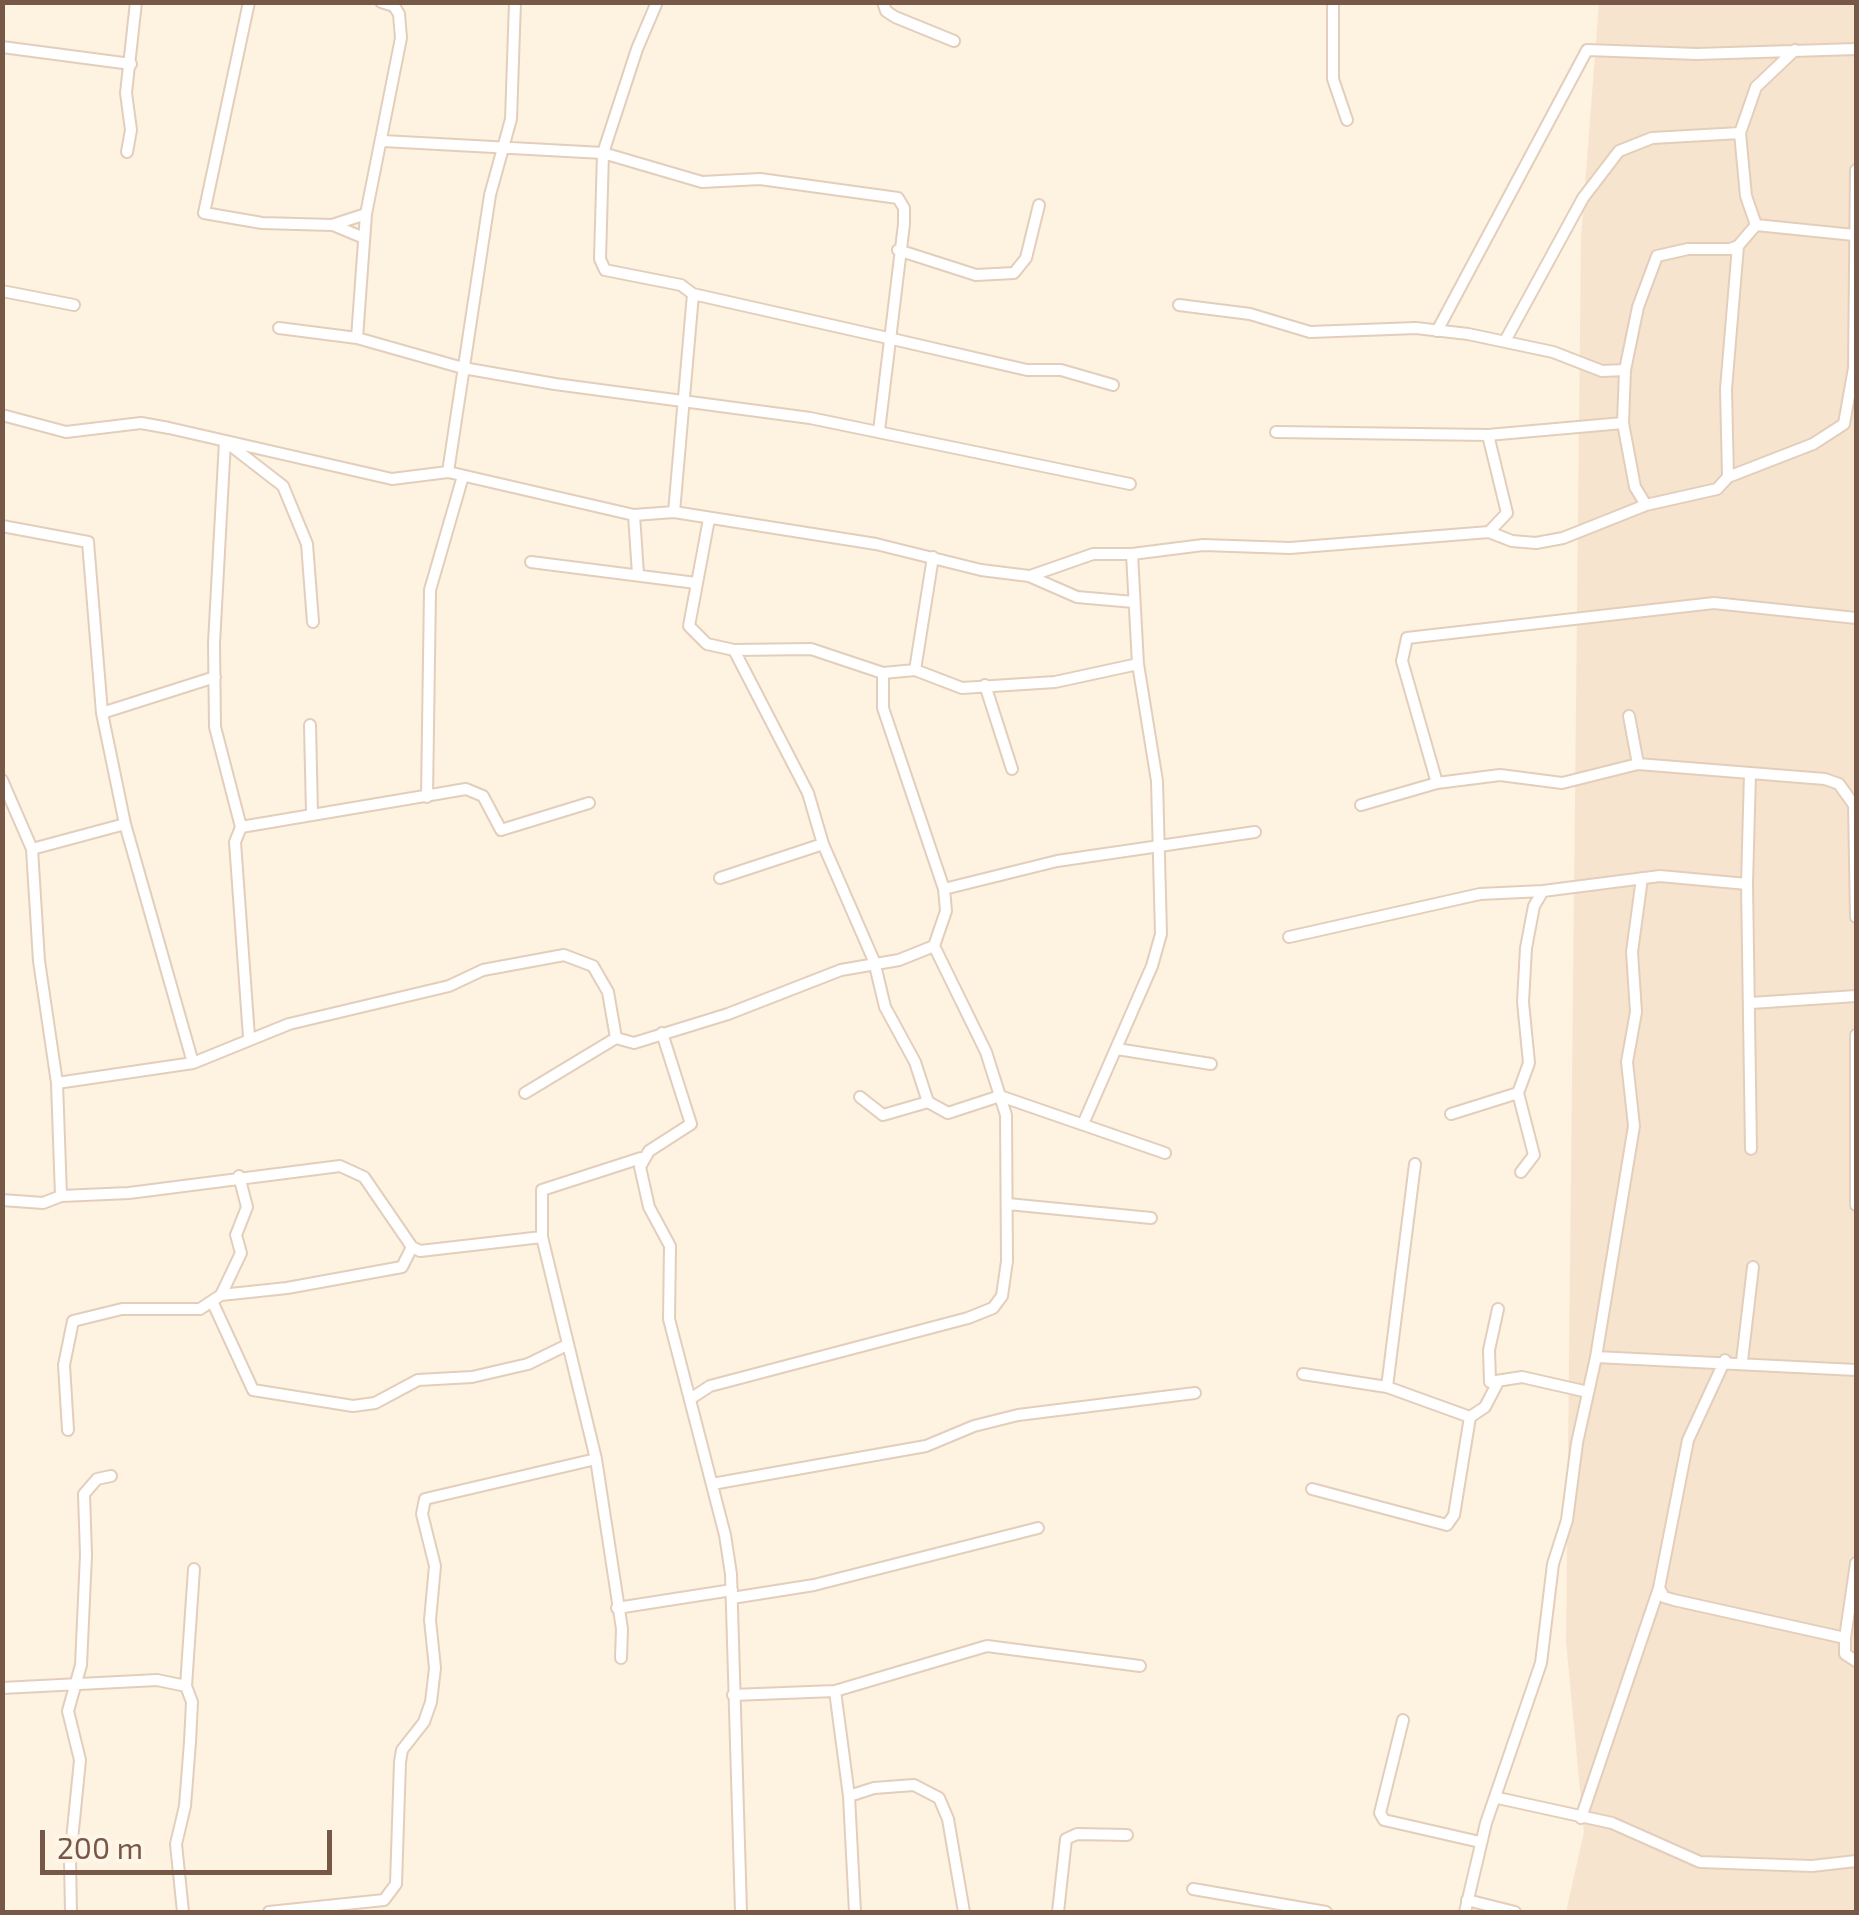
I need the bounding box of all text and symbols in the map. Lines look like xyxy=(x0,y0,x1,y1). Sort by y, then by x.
scale bar xyxy=(45,1810,338,1872)
text: 200 m xyxy=(57,1829,143,1865)

